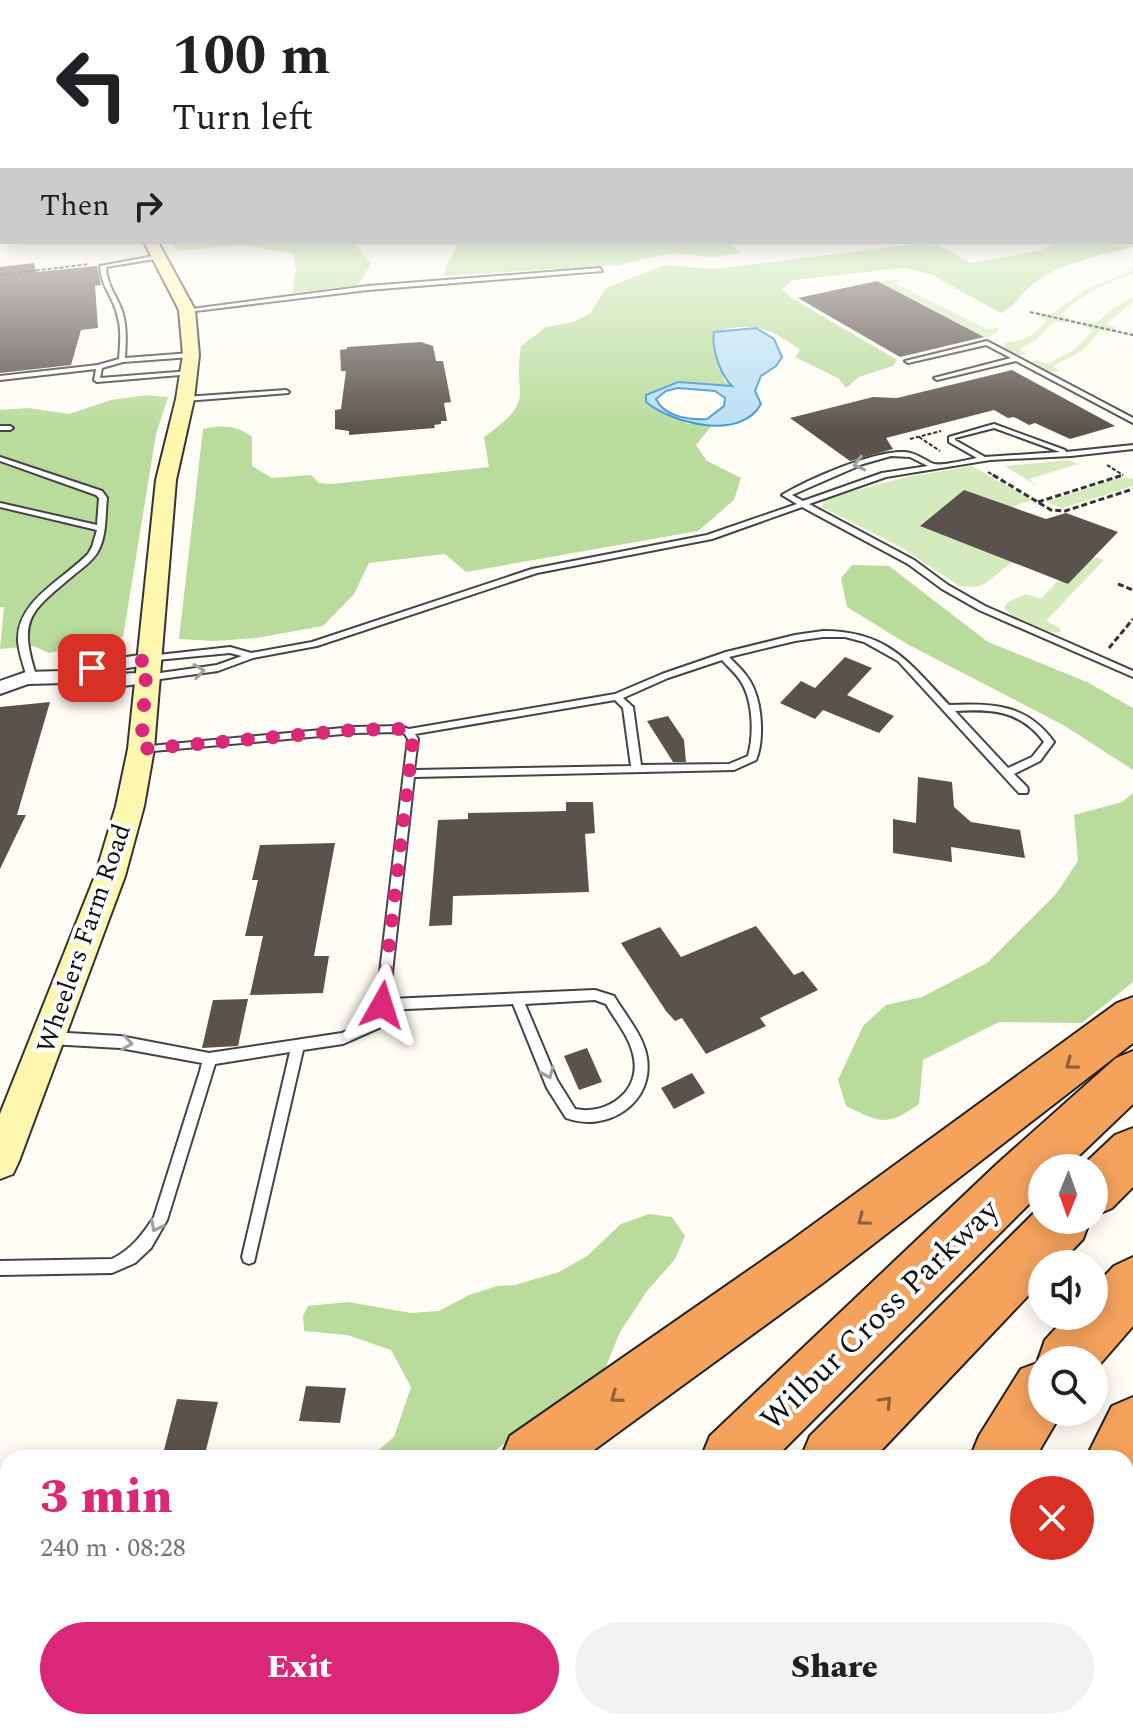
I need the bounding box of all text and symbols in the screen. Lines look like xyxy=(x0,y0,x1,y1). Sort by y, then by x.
text: 100 m xyxy=(172,14,331,99)
icon: left xyxy=(40,32,144,136)
text: Turn left xyxy=(172,91,313,146)
text: Then xyxy=(40,183,110,229)
icon: right xyxy=(126,184,170,228)
one-way arrow xyxy=(853,455,867,471)
pin xyxy=(58,634,126,702)
icon: arrive xyxy=(70,646,114,690)
one-way arrow xyxy=(192,663,206,680)
street label: Wheelers Farm Road xyxy=(26,818,142,1058)
position arrow xyxy=(340,963,424,1047)
one-way arrow xyxy=(120,1034,133,1051)
one-way arrow xyxy=(1065,1055,1079,1069)
one-way arrow xyxy=(538,1065,554,1080)
north arrow xyxy=(1028,1154,1108,1234)
map controls xyxy=(1028,1154,1108,1426)
street label: Wilbur Cross Parkway xyxy=(749,1186,1012,1443)
one-way arrow xyxy=(857,1211,871,1225)
one-way arrow xyxy=(150,1217,165,1232)
button: sound xyxy=(1028,1250,1108,1330)
button: search xyxy=(1028,1346,1108,1426)
one-way arrow xyxy=(610,1388,624,1402)
one-way arrow xyxy=(877,1397,891,1411)
text: 3 min xyxy=(40,1461,173,1534)
button: close xyxy=(1010,1476,1094,1560)
text: 240 m · 08:28 xyxy=(40,1528,186,1568)
button: Exit xyxy=(40,1622,559,1714)
button: Share xyxy=(575,1622,1094,1714)

